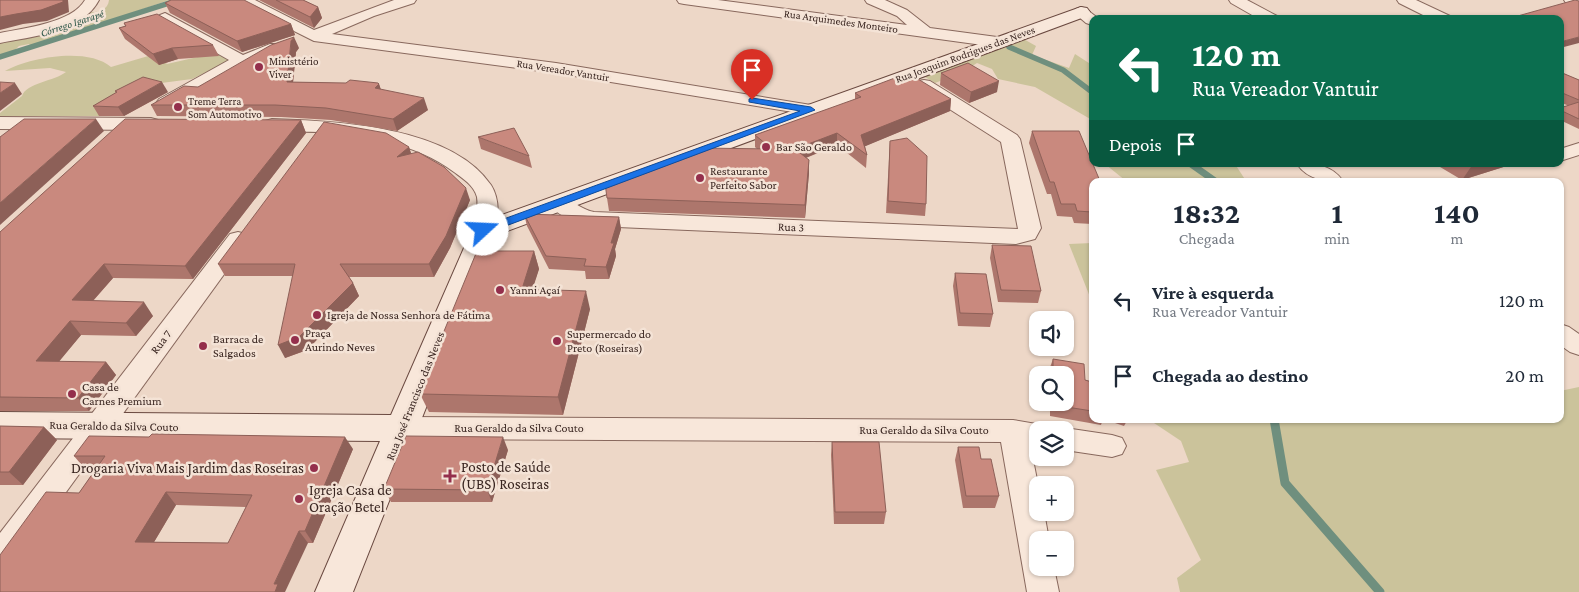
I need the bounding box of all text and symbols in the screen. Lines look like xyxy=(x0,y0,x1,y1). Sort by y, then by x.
water label: Córrego Igarapé xyxy=(39,7,106,40)
street label: Rua Arquimedes Monteiro xyxy=(783,7,899,36)
street label: Rua Joaquim Rodrigues das Neves xyxy=(894,23,1037,86)
icon: left xyxy=(1109,35,1174,100)
text: 120 m xyxy=(1192,35,1281,74)
pin xyxy=(731,49,773,100)
place label: Ministtério Viver xyxy=(269,55,319,80)
icon: arrive xyxy=(738,56,766,84)
street label: Rua Vereador Vantuir xyxy=(516,57,610,83)
marker: Ministtério Viver xyxy=(253,61,265,73)
text: Rua Vereador Vantuir xyxy=(1192,76,1379,101)
place label: Treme Terra Som Automotivo xyxy=(188,95,262,120)
marker: Treme Terra Som Automotivo xyxy=(172,101,184,113)
icon: arrive xyxy=(1172,130,1200,158)
text: Depois xyxy=(1109,134,1162,155)
place label: Bar São Geraldo xyxy=(776,140,852,154)
marker: Bar São Geraldo xyxy=(760,141,772,153)
place label: Restaurante Perfeito Sabor xyxy=(710,164,778,192)
marker: Restaurante Perfeito Sabor xyxy=(694,172,706,184)
text: 18:32 xyxy=(1173,196,1240,229)
text: 1 xyxy=(1331,196,1343,229)
text: 140 xyxy=(1434,196,1480,229)
position arrow xyxy=(456,203,508,255)
street label: Rua 3 xyxy=(778,220,805,234)
text: Chegada xyxy=(1179,230,1235,247)
text: min xyxy=(1324,230,1350,247)
text: m xyxy=(1450,230,1463,247)
text: Vire à esquerda xyxy=(1152,282,1274,303)
place label: Yanni Açaí xyxy=(510,283,561,297)
marker: Yanni Açaí xyxy=(494,284,506,296)
icon: left xyxy=(1109,287,1137,315)
text: 120 m xyxy=(1499,290,1544,311)
text: Rua Vereador Vantuir xyxy=(1152,303,1288,320)
place label: Igreja de Nossa Senhora de Fátima xyxy=(327,308,491,322)
marker: Igreja de Nossa Senhora de Fátima xyxy=(311,309,323,321)
map controls xyxy=(1029,311,1074,576)
button: sound xyxy=(1029,311,1074,356)
place label: Praça Aurindo Neves xyxy=(305,326,375,354)
street label: Rua 7 xyxy=(148,327,175,357)
place label: Supermercado do Preto (Roseiras) xyxy=(567,327,651,355)
street label: Rua José Francisco das Neves xyxy=(383,329,447,462)
place label: Barraca de Salgados xyxy=(213,332,263,360)
marker: Praça Aurindo Neves xyxy=(289,334,301,346)
marker: Supermercado do Preto (Roseiras) xyxy=(551,335,563,347)
marker: Barraca de Salgados xyxy=(197,340,209,352)
icon: arrive xyxy=(1109,362,1137,390)
text: Chegada ao destino xyxy=(1152,365,1308,386)
text: 20 m xyxy=(1505,365,1544,386)
button: search xyxy=(1029,366,1074,411)
place label: Casa de Carnes Premium xyxy=(82,380,162,408)
marker: Casa de Carnes Premium xyxy=(66,388,78,400)
street label: Rua Geraldo da Silva Couto xyxy=(49,418,179,434)
street label: Rua Geraldo da Silva Couto xyxy=(454,421,584,435)
button: layers xyxy=(1029,421,1074,466)
street label: Rua Geraldo da Silva Couto xyxy=(859,423,989,437)
place label: Posto de Saúde (UBS) Roseiras xyxy=(461,459,551,493)
place label: Drogaria Viva Mais Jardim das Roseiras xyxy=(71,460,304,477)
marker: Drogaria Viva Mais Jardim das Roseiras xyxy=(308,462,320,474)
marker: Posto de Saúde (UBS) Roseiras xyxy=(443,469,457,483)
button: + xyxy=(1029,476,1074,521)
place label: Igreja Casa de Oração Betel xyxy=(309,482,392,516)
marker: Igreja Casa de Oração Betel xyxy=(293,493,305,505)
button: − xyxy=(1029,531,1074,576)

